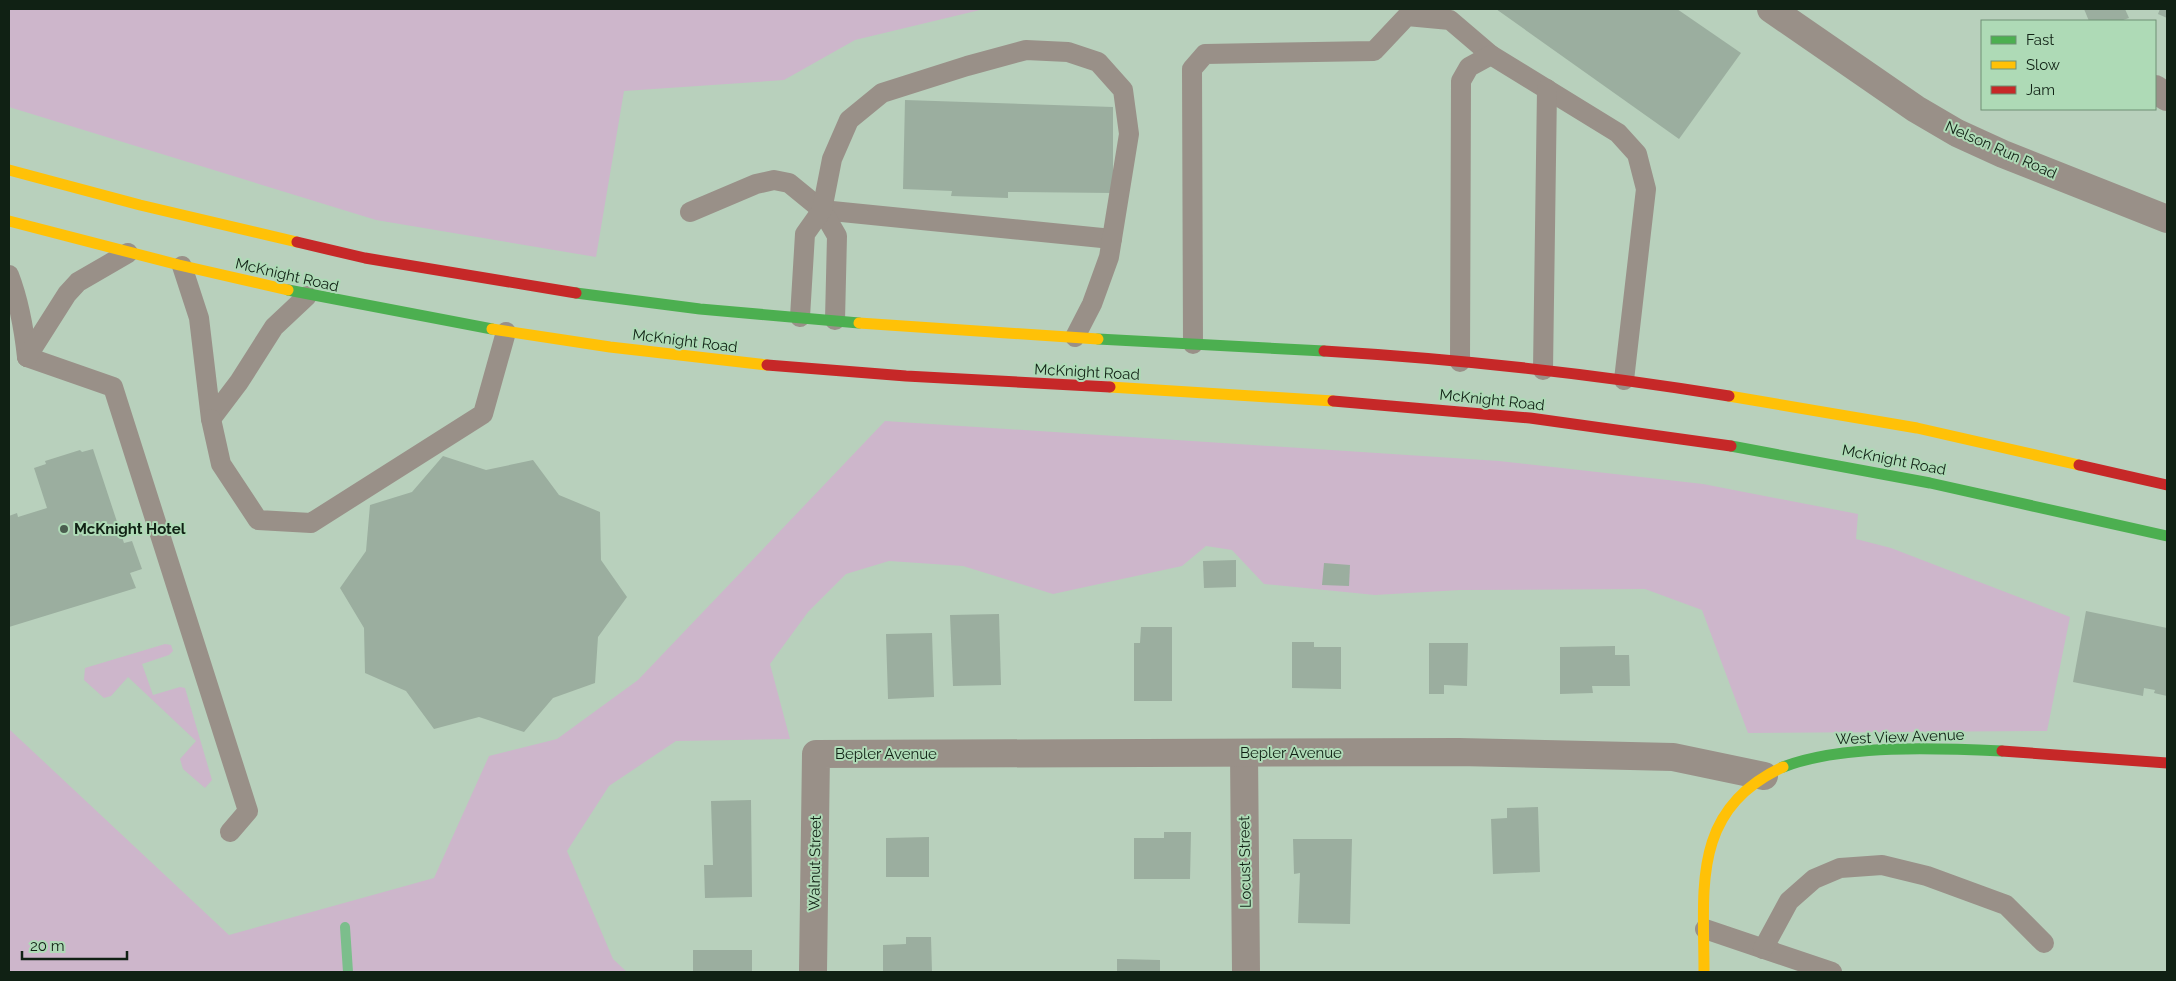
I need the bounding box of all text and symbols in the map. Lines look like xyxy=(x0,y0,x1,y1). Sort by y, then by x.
legend xyxy=(1981,20,2156,110)
text: Fast xyxy=(2026,31,2054,49)
text: Slow xyxy=(2026,56,2060,74)
text: Jam xyxy=(2026,81,2055,99)
street label: Nelson Run Road xyxy=(1942,117,2060,183)
street label: McKnight Road xyxy=(233,254,341,296)
street label: McKnight Road xyxy=(631,326,739,356)
street label: McKnight Road xyxy=(1034,360,1140,384)
street label: McKnight Road xyxy=(1438,386,1546,414)
street label: McKnight Road xyxy=(1840,441,1948,479)
place label: McKnight Hotel xyxy=(74,520,186,538)
marker: McKnight Hotel xyxy=(58,523,70,535)
street label: West View Avenue xyxy=(1835,726,1965,748)
street label: Bepler Avenue xyxy=(1240,744,1342,762)
street label: Bepler Avenue xyxy=(835,745,937,763)
street label: Walnut Street xyxy=(805,815,825,911)
street label: Locust Street xyxy=(1235,816,1255,908)
scale bar xyxy=(22,928,128,960)
text: 20 m xyxy=(30,937,65,955)

